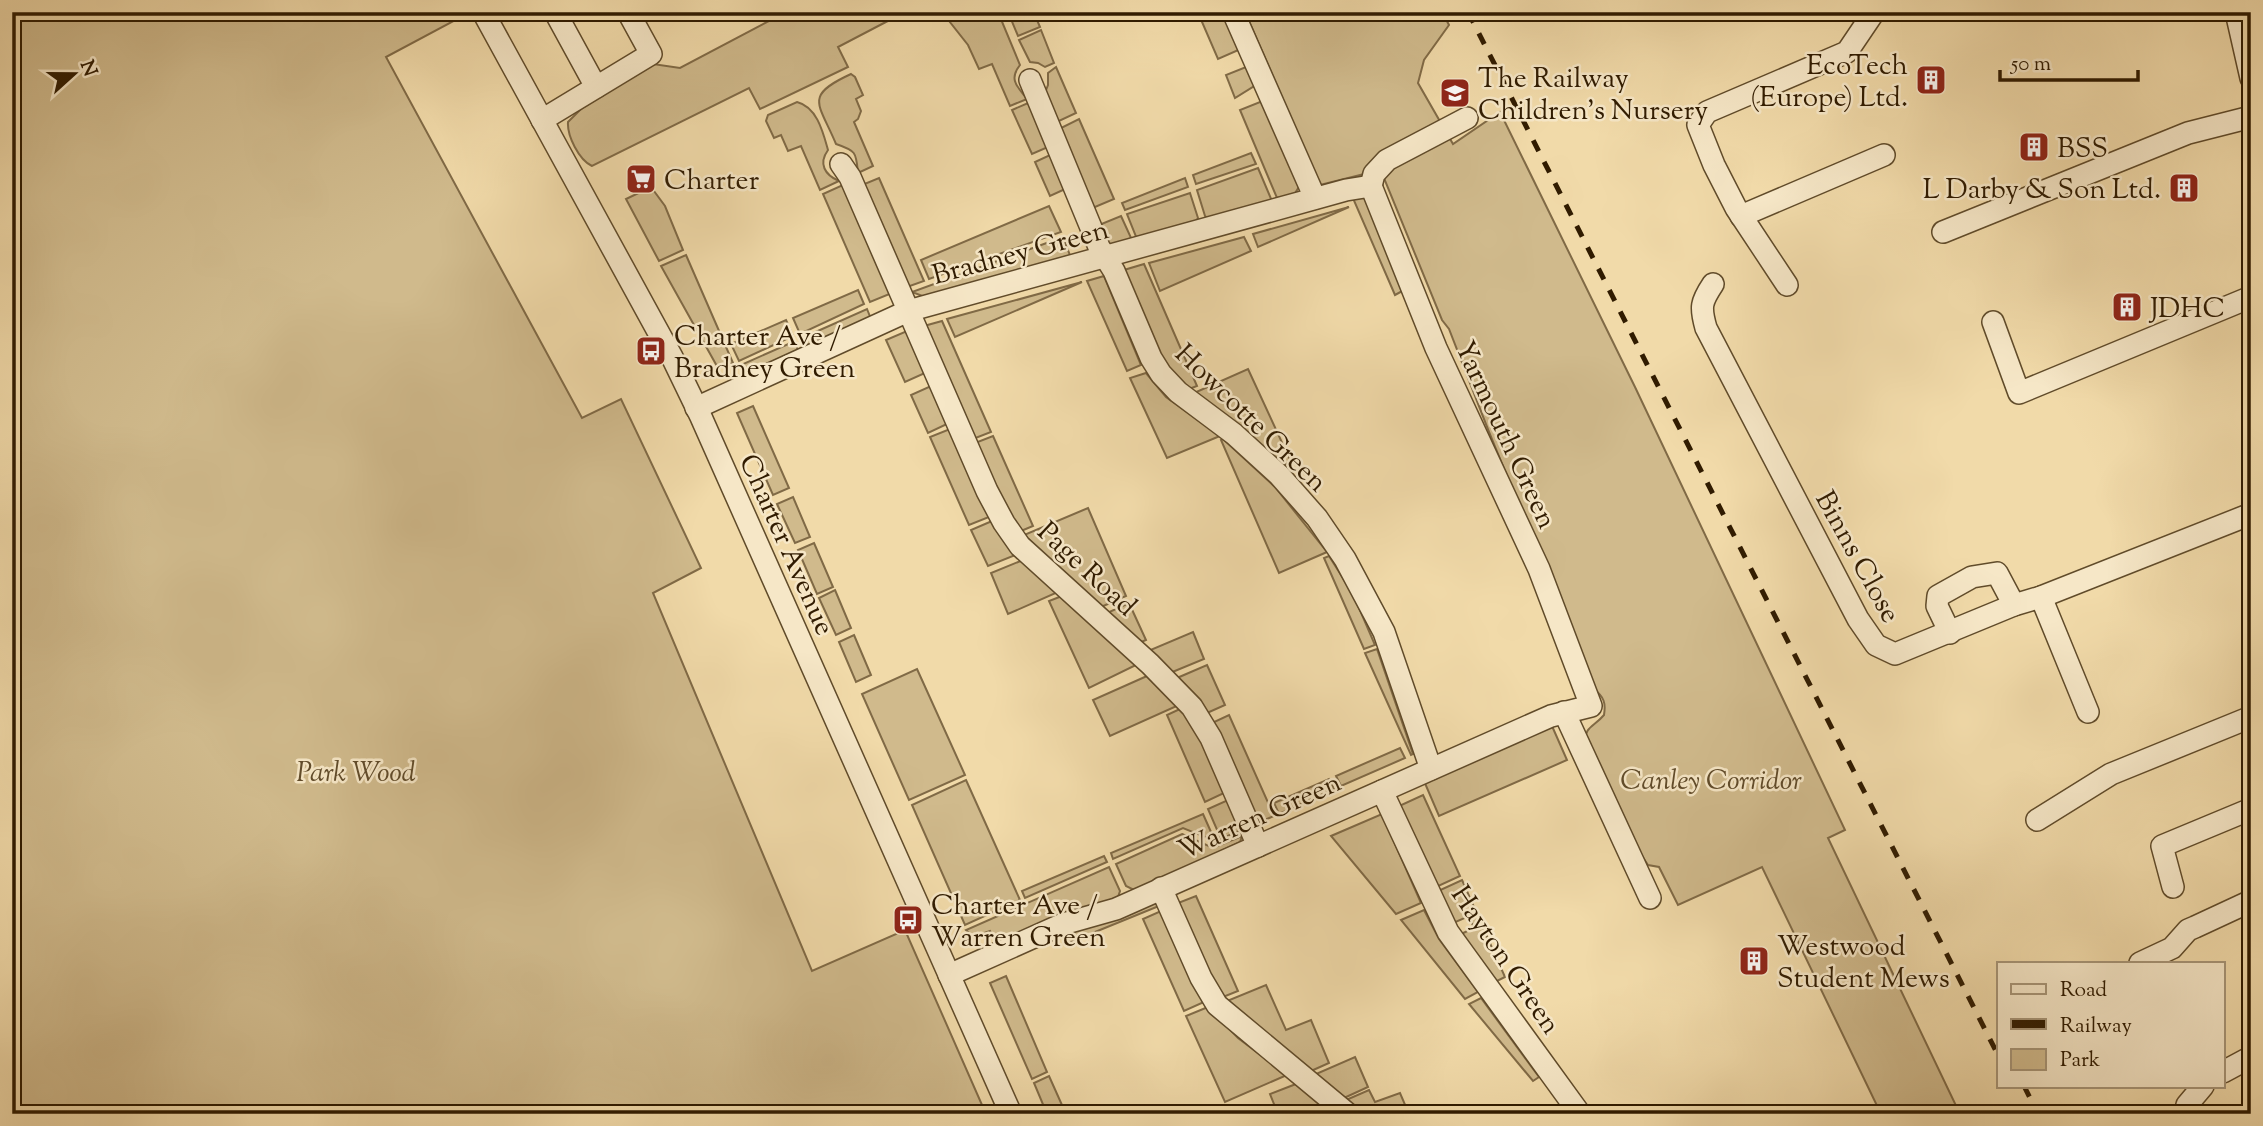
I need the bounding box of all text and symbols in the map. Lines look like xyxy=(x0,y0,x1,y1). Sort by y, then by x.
north arrow xyxy=(38,38,108,108)
scale bar xyxy=(2000,38,2139,82)
place label: EcoTech (Europe) Ltd. xyxy=(1750,47,1908,119)
text: 50 m xyxy=(2010,50,2051,80)
text: N xyxy=(72,57,103,81)
place label: The Railway Children's Nursery xyxy=(1478,60,1708,132)
building icon: EcoTech (Europe) Ltd. xyxy=(1914,63,1948,97)
school or university icon: The Railway Children's Nursery xyxy=(1438,76,1472,110)
building icon: BSS xyxy=(2017,130,2051,164)
place label: BSS xyxy=(2057,130,2108,170)
supermarket icon: Charter xyxy=(624,162,658,196)
place label: Charter xyxy=(664,162,760,202)
place label: L Darby & Son Ltd. xyxy=(1923,171,2161,211)
building icon: L Darby & Son Ltd. xyxy=(2167,171,2201,205)
street label: Bradney Green xyxy=(928,211,1114,297)
building icon: JDHC xyxy=(2110,290,2144,324)
place label: JDHC xyxy=(2148,290,2225,330)
place label: Charter Ave / Bradney Green xyxy=(674,318,855,390)
bus stop icon: Charter Ave / Bradney Green xyxy=(634,334,668,368)
street label: Yarmouth Green xyxy=(1443,335,1565,536)
street label: Howcotte Green xyxy=(1165,336,1335,503)
street label: Charter Avenue xyxy=(727,448,843,642)
street label: Binns Close xyxy=(1804,484,1909,631)
street label: Page Road xyxy=(1027,513,1145,627)
park label: Park Wood xyxy=(296,754,416,794)
park label: Canley Corridor xyxy=(1620,762,1802,802)
street label: Warren Green xyxy=(1172,764,1348,872)
street label: Hayton Green xyxy=(1440,878,1569,1043)
place label: Charter Ave / Warren Green xyxy=(931,887,1106,959)
bus stop icon: Charter Ave / Warren Green xyxy=(891,903,925,937)
place label: Westwood Student Mews xyxy=(1777,928,1950,1000)
building icon: Westwood Student Mews xyxy=(1737,944,1771,978)
legend xyxy=(1997,962,2224,1088)
text: Road xyxy=(2060,976,2107,1006)
text: Railway xyxy=(2060,1012,2132,1042)
text: Park xyxy=(2060,1046,2101,1076)

